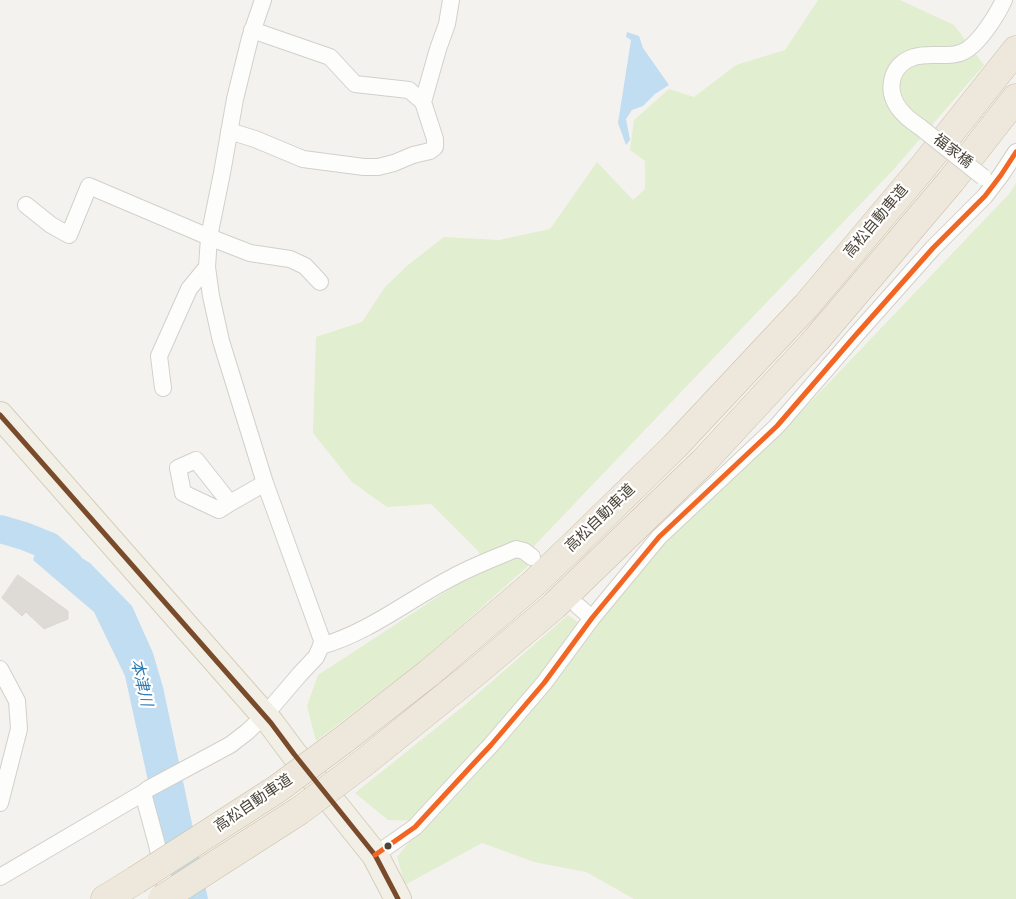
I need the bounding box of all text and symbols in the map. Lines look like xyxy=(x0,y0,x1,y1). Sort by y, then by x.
street label: 福家橋 xyxy=(929,131,975,173)
street label: 高松自動車道 xyxy=(841,182,913,262)
street label: 高松自動車道 xyxy=(562,481,640,557)
water label: 本津川 xyxy=(125,657,155,709)
street label: 高松自動車道 xyxy=(212,771,296,837)
unlabelled marker xyxy=(383,841,393,851)

